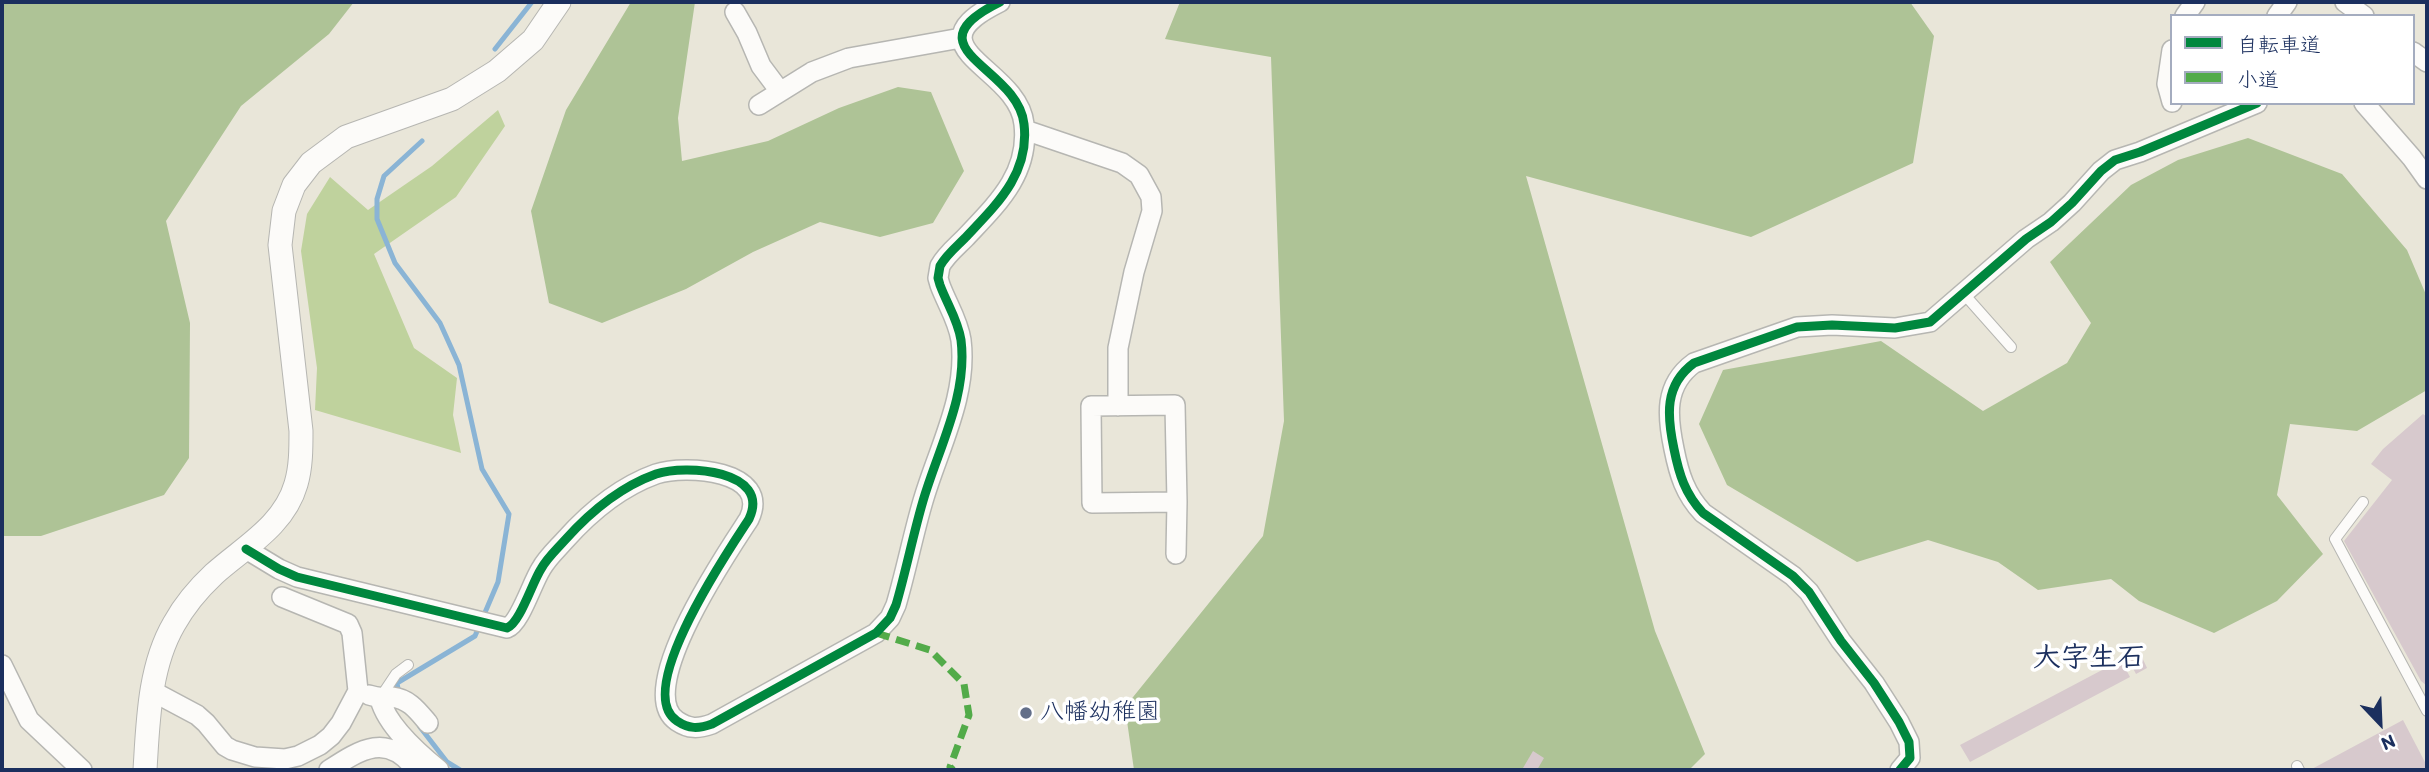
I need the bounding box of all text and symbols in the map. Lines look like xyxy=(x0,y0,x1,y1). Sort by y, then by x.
legend xyxy=(2170,14,2415,105)
text: 自転車道 xyxy=(2237,32,2321,57)
text: 小道 xyxy=(2237,67,2279,92)
district label: 大字生石 xyxy=(2033,642,2145,676)
north arrow xyxy=(2345,688,2415,758)
place label: 八幡幼稚園 xyxy=(1040,699,1160,727)
marker: 八幡幼稚園 xyxy=(1018,705,1034,721)
text: N xyxy=(2378,730,2399,756)

